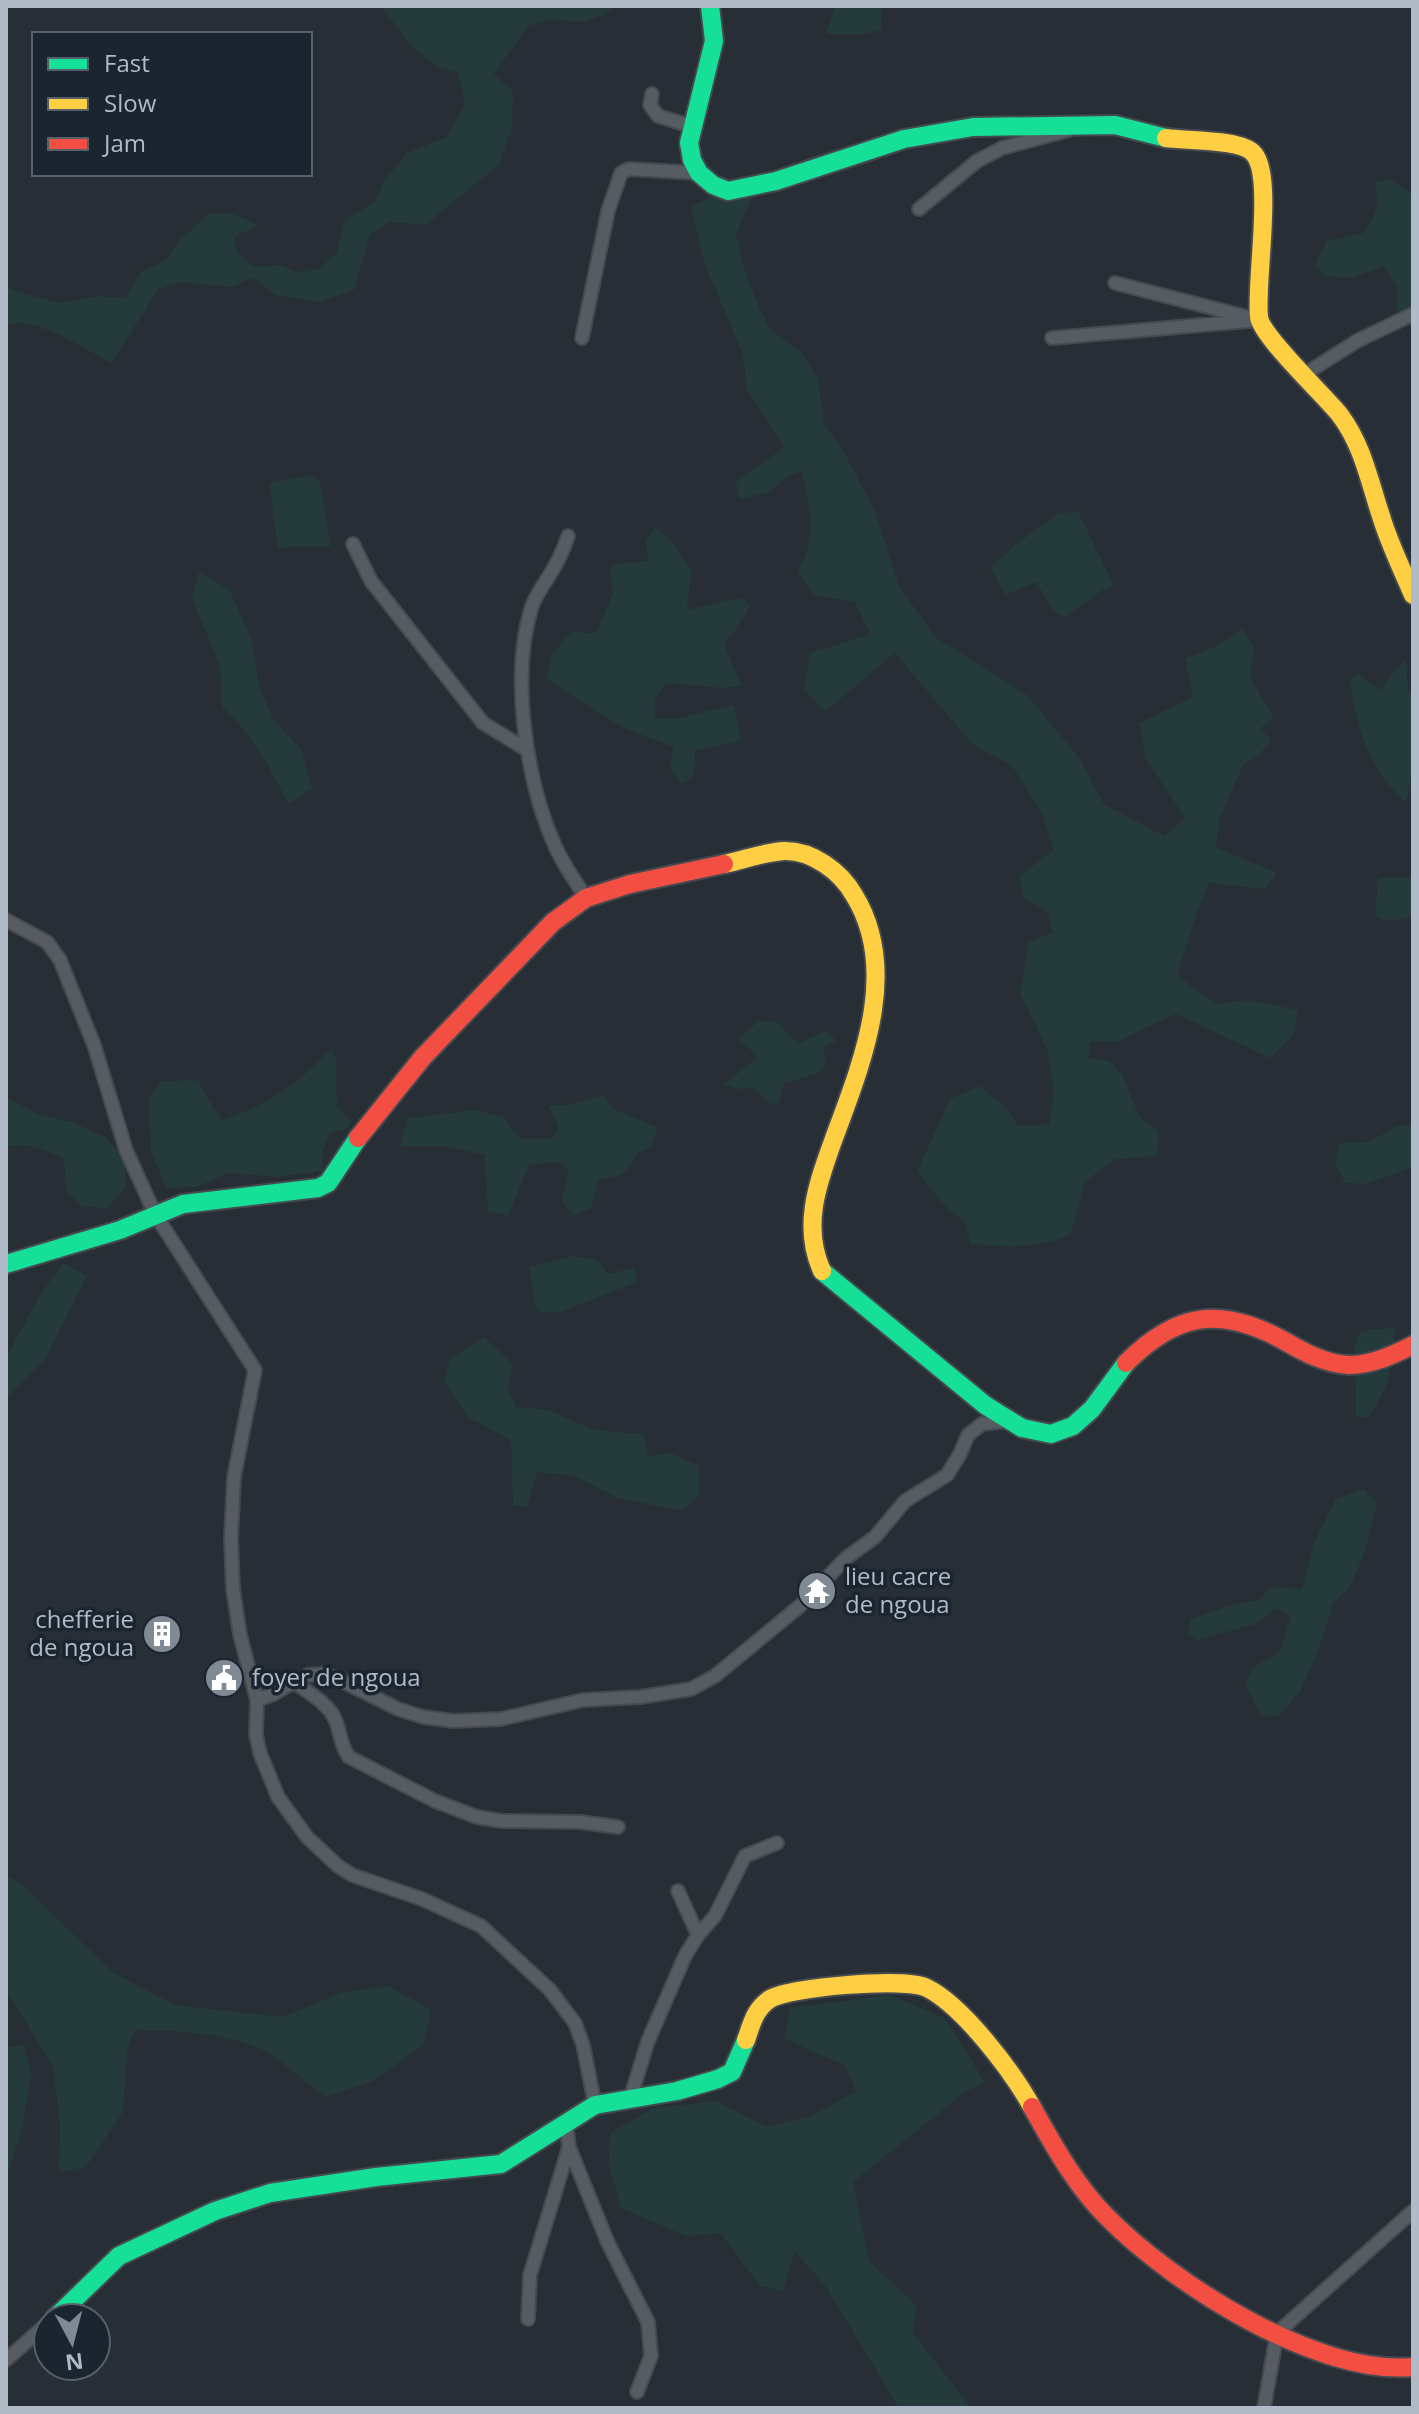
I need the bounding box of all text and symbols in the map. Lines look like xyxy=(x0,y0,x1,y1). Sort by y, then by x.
legend xyxy=(32,32,312,176)
text: Fast xyxy=(104,46,150,79)
text: Slow xyxy=(104,86,157,119)
text: Jam xyxy=(102,126,146,159)
place label: lieu cacre de ngoua xyxy=(845,1559,951,1620)
temple icon: lieu cacre de ngoua xyxy=(796,1570,838,1612)
place label: chefferie de ngoua xyxy=(29,1602,134,1663)
building icon: chefferie de ngoua xyxy=(141,1613,183,1655)
public building icon: foyer de ngoua xyxy=(203,1657,245,1699)
place label: foyer de ngoua xyxy=(252,1660,421,1693)
north arrow xyxy=(32,2302,112,2382)
text: N xyxy=(64,2347,85,2379)

